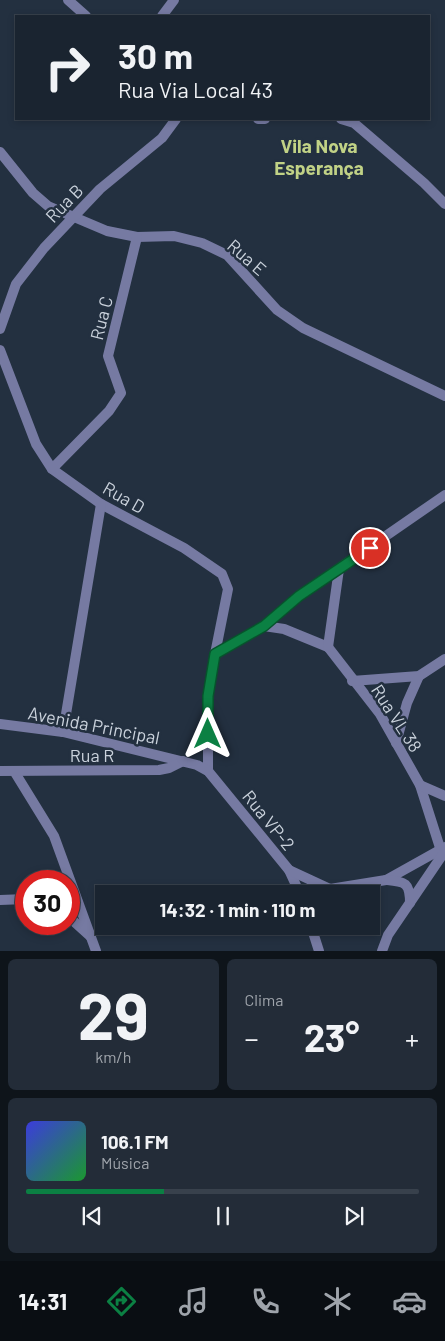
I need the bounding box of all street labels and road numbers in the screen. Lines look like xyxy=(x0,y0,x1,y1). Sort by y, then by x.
street label: Rua B xyxy=(41,179,87,227)
street label: Rua E xyxy=(223,234,271,280)
street label: Rua C xyxy=(85,294,117,342)
street label: Rua D xyxy=(99,476,149,518)
street label: Rua VL 38 xyxy=(367,680,427,756)
street label: Avenida Principal xyxy=(26,701,162,749)
street label: Rua R xyxy=(70,744,114,766)
street label: Rua VP-2 xyxy=(238,786,300,854)

